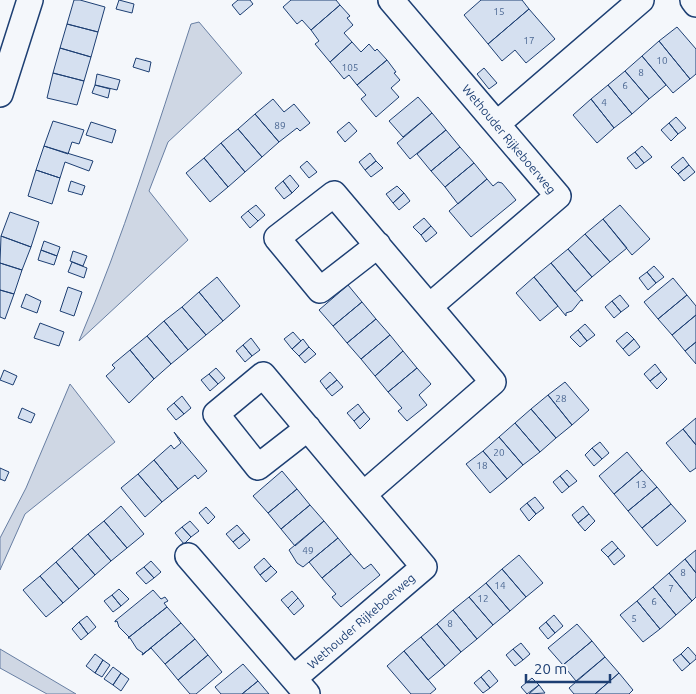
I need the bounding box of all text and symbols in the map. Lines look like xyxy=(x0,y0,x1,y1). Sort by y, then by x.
house number: 15 xyxy=(493,6,505,17)
house number: 17 xyxy=(523,35,535,46)
house number: 10 xyxy=(656,55,668,66)
house number: 105 xyxy=(342,62,358,73)
house number: 8 xyxy=(638,67,644,78)
house number: 6 xyxy=(622,80,628,91)
street label: Wethouder Rijkeboerweg xyxy=(460,82,558,196)
house number: 4 xyxy=(601,97,607,108)
house number: 89 xyxy=(274,120,286,131)
house number: 28 xyxy=(555,393,567,404)
house number: 20 xyxy=(493,447,505,458)
house number: 18 xyxy=(476,460,488,471)
house number: 13 xyxy=(635,479,647,490)
house number: 49 xyxy=(302,545,314,556)
house number: 8 xyxy=(680,567,686,578)
street label: Wethouder Rijkeboerweg xyxy=(305,571,417,671)
house number: 14 xyxy=(494,580,506,591)
house number: 7 xyxy=(668,583,674,594)
house number: 12 xyxy=(477,593,489,604)
house number: 6 xyxy=(651,596,657,607)
house number: 5 xyxy=(631,613,637,624)
house number: 8 xyxy=(447,618,453,629)
scale bar xyxy=(526,652,610,684)
text: 20 m xyxy=(534,660,567,677)

